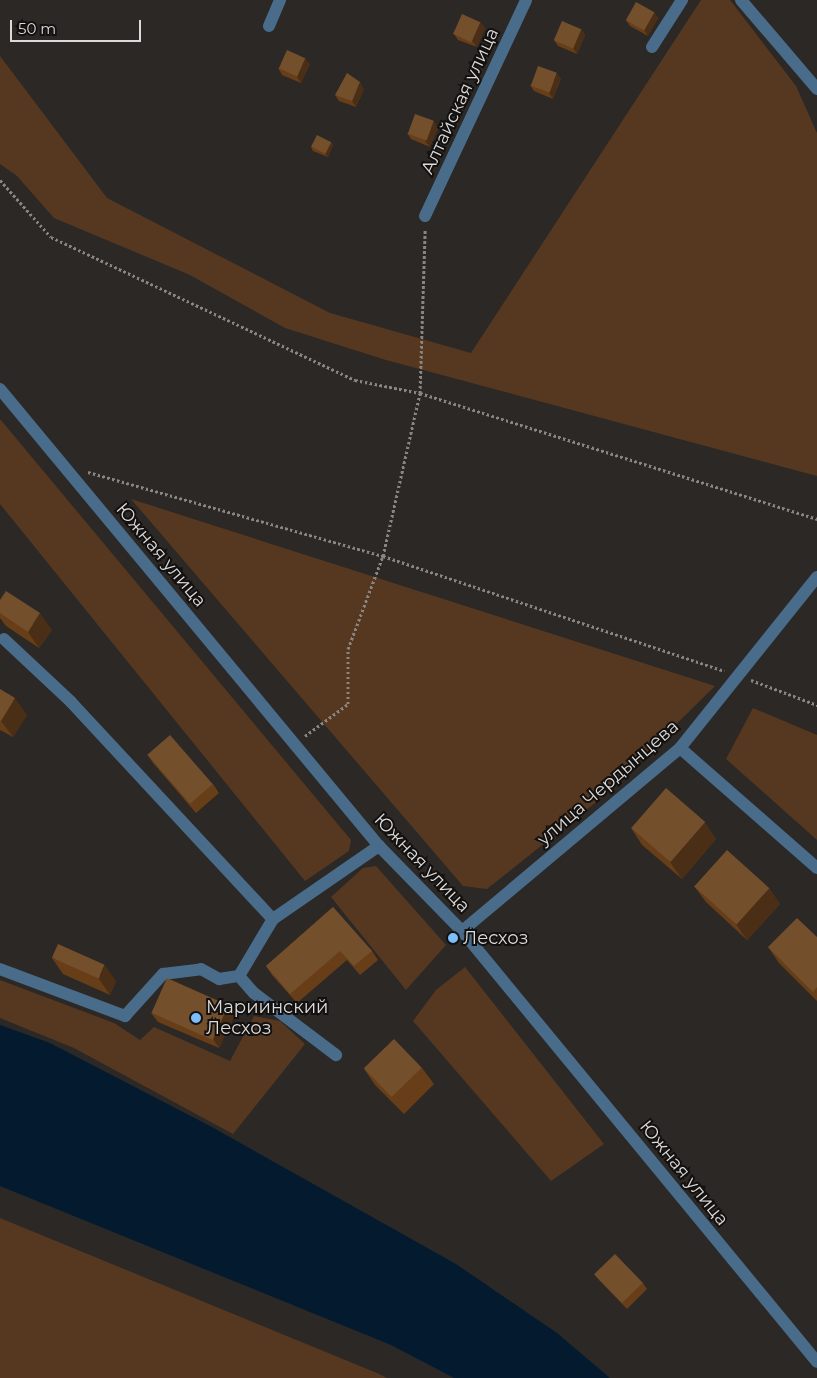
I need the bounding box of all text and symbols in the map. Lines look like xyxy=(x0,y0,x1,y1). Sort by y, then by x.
scale bar xyxy=(12,10,144,42)
text: 50 m xyxy=(18,19,56,38)
street label: Алтайская улица xyxy=(417,24,503,178)
street label: Южная улица xyxy=(111,499,211,611)
street label: улица Чердынцева xyxy=(533,716,683,850)
street label: Южная улица xyxy=(370,809,474,917)
place label: Лесхоз xyxy=(463,927,528,949)
marker: Лесхоз xyxy=(447,932,459,944)
place label: Мариинский Лесхоз xyxy=(206,997,328,1040)
marker: Мариинский Лесхоз xyxy=(190,1012,202,1024)
street label: Южная улица xyxy=(635,1116,733,1230)

